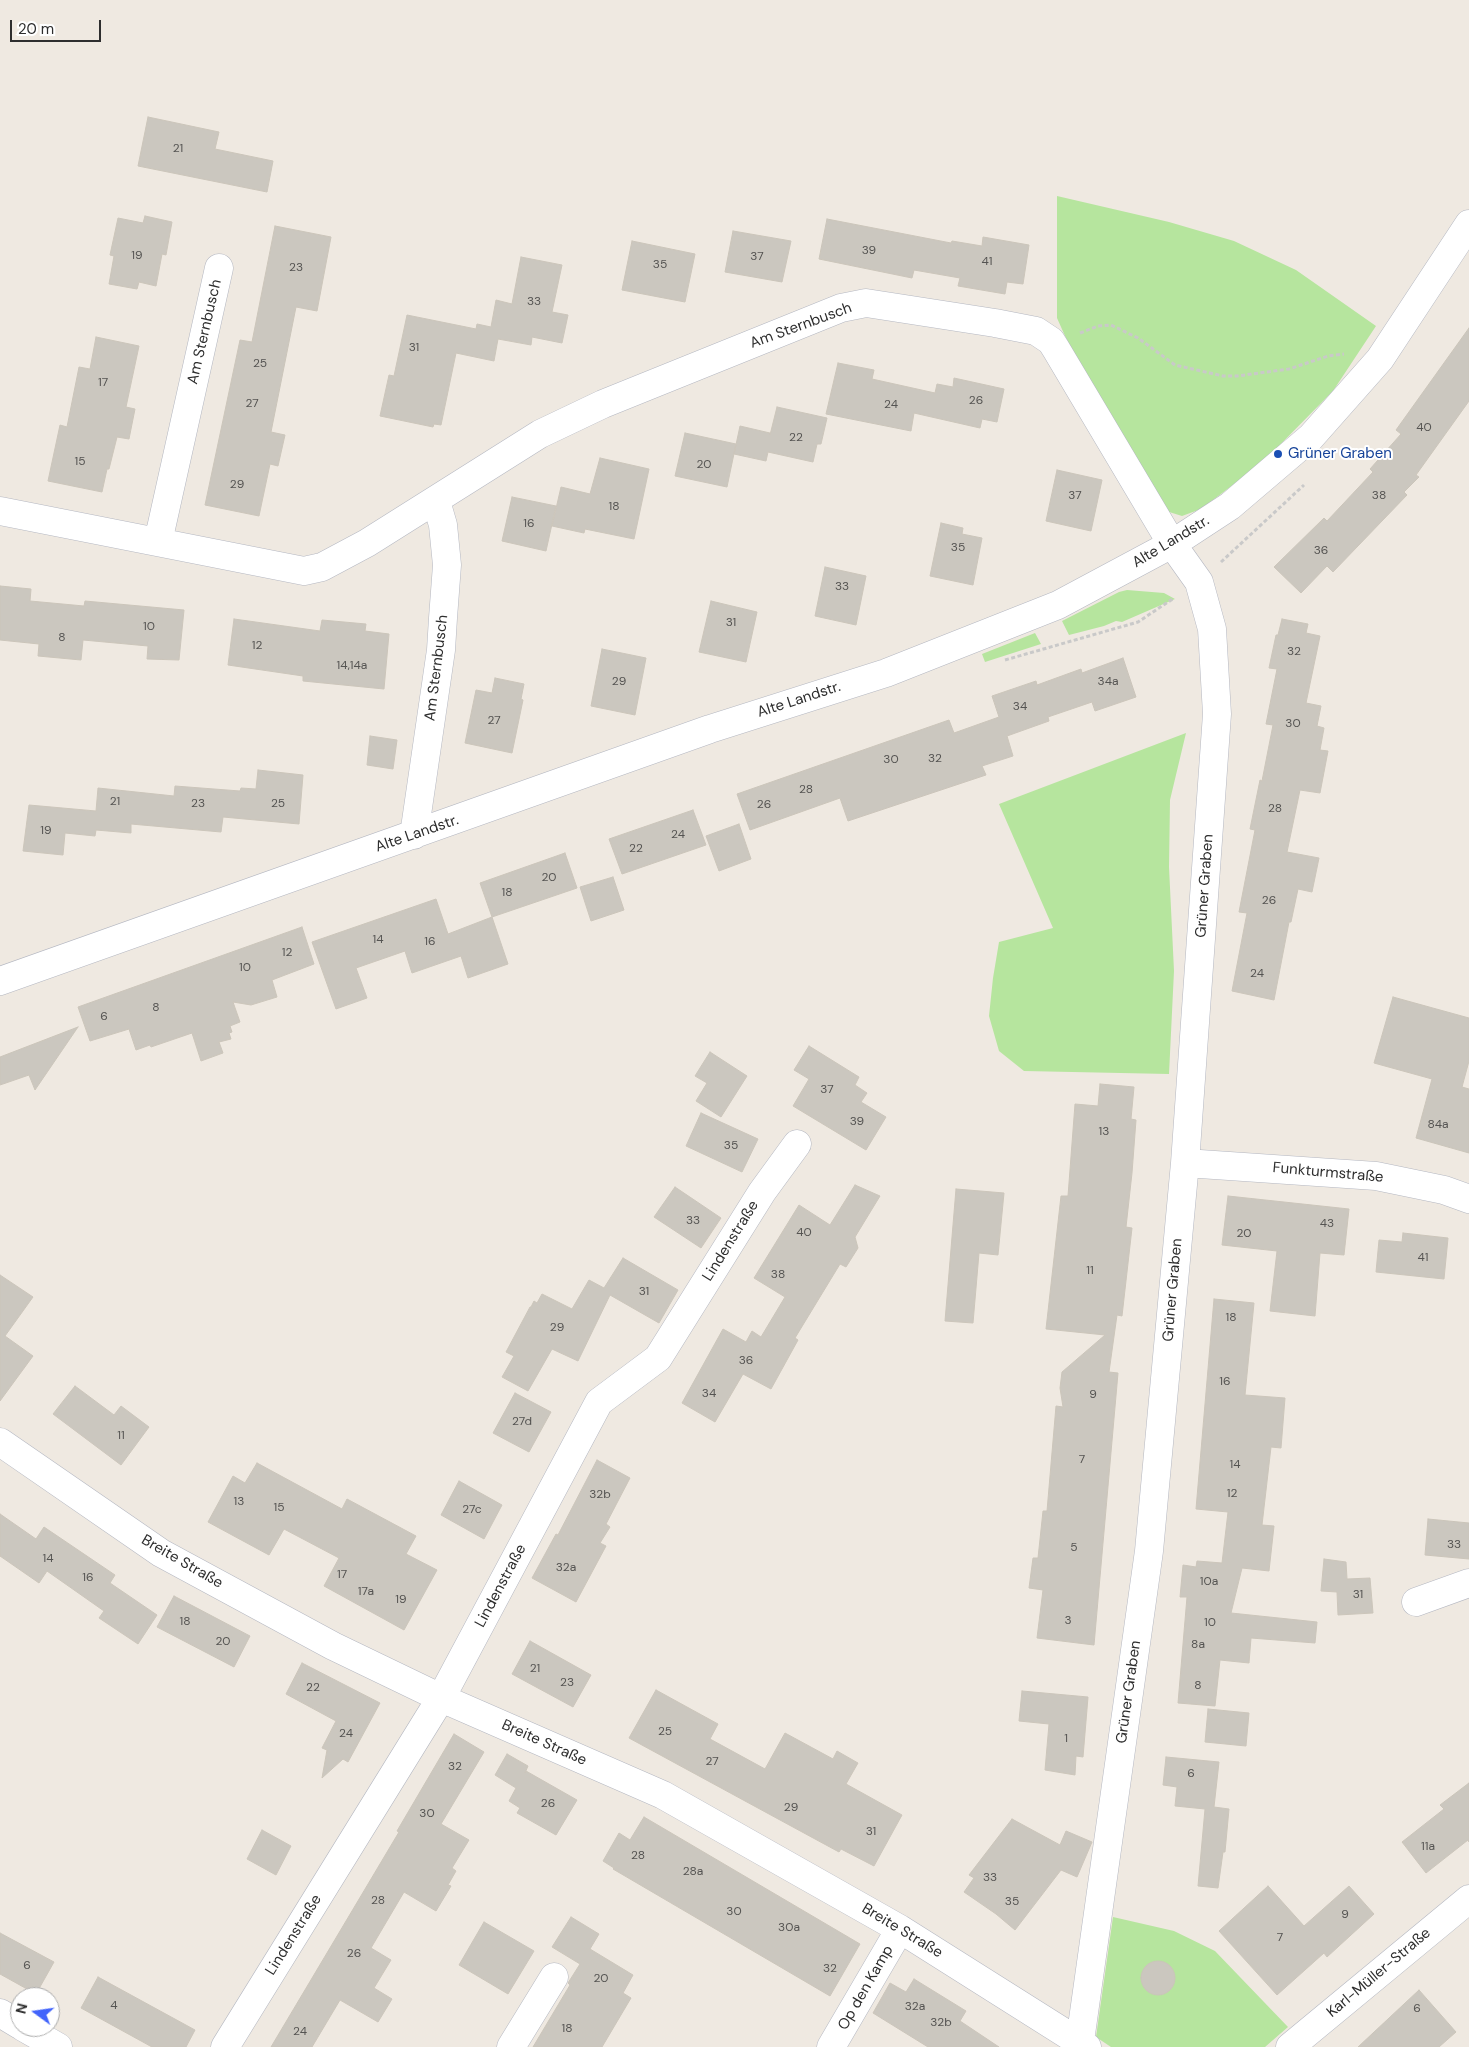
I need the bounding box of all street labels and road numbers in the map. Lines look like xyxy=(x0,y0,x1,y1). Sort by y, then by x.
street label: Am Sternbusch xyxy=(184,278,226,386)
street label: Am Sternbusch xyxy=(748,299,854,353)
street label: Alte Landstr. xyxy=(1129,512,1213,572)
street label: Am Sternbusch xyxy=(422,614,452,722)
street label: Alte Landstr. xyxy=(755,678,843,722)
street label: Alte Landstr. xyxy=(373,811,461,857)
street label: Grüner Graben xyxy=(1192,834,1218,938)
street label: Funkturmstraße xyxy=(1272,1159,1384,1187)
street label: Lindenstraße xyxy=(699,1197,763,1285)
street label: Grüner Graben xyxy=(1160,1238,1186,1342)
street label: Breite Straße xyxy=(138,1531,226,1593)
street label: Lindenstraße xyxy=(472,1541,530,1631)
street label: Grüner Graben xyxy=(1113,1639,1145,1745)
street label: Breite Straße xyxy=(499,1716,589,1770)
street label: Lindenstraße xyxy=(262,1891,326,1979)
street label: Breite Straße xyxy=(858,1900,946,1962)
street label: Karl-Müller-Straße xyxy=(1323,1924,1435,2022)
street label: Op den Kamp xyxy=(834,1942,898,2034)

